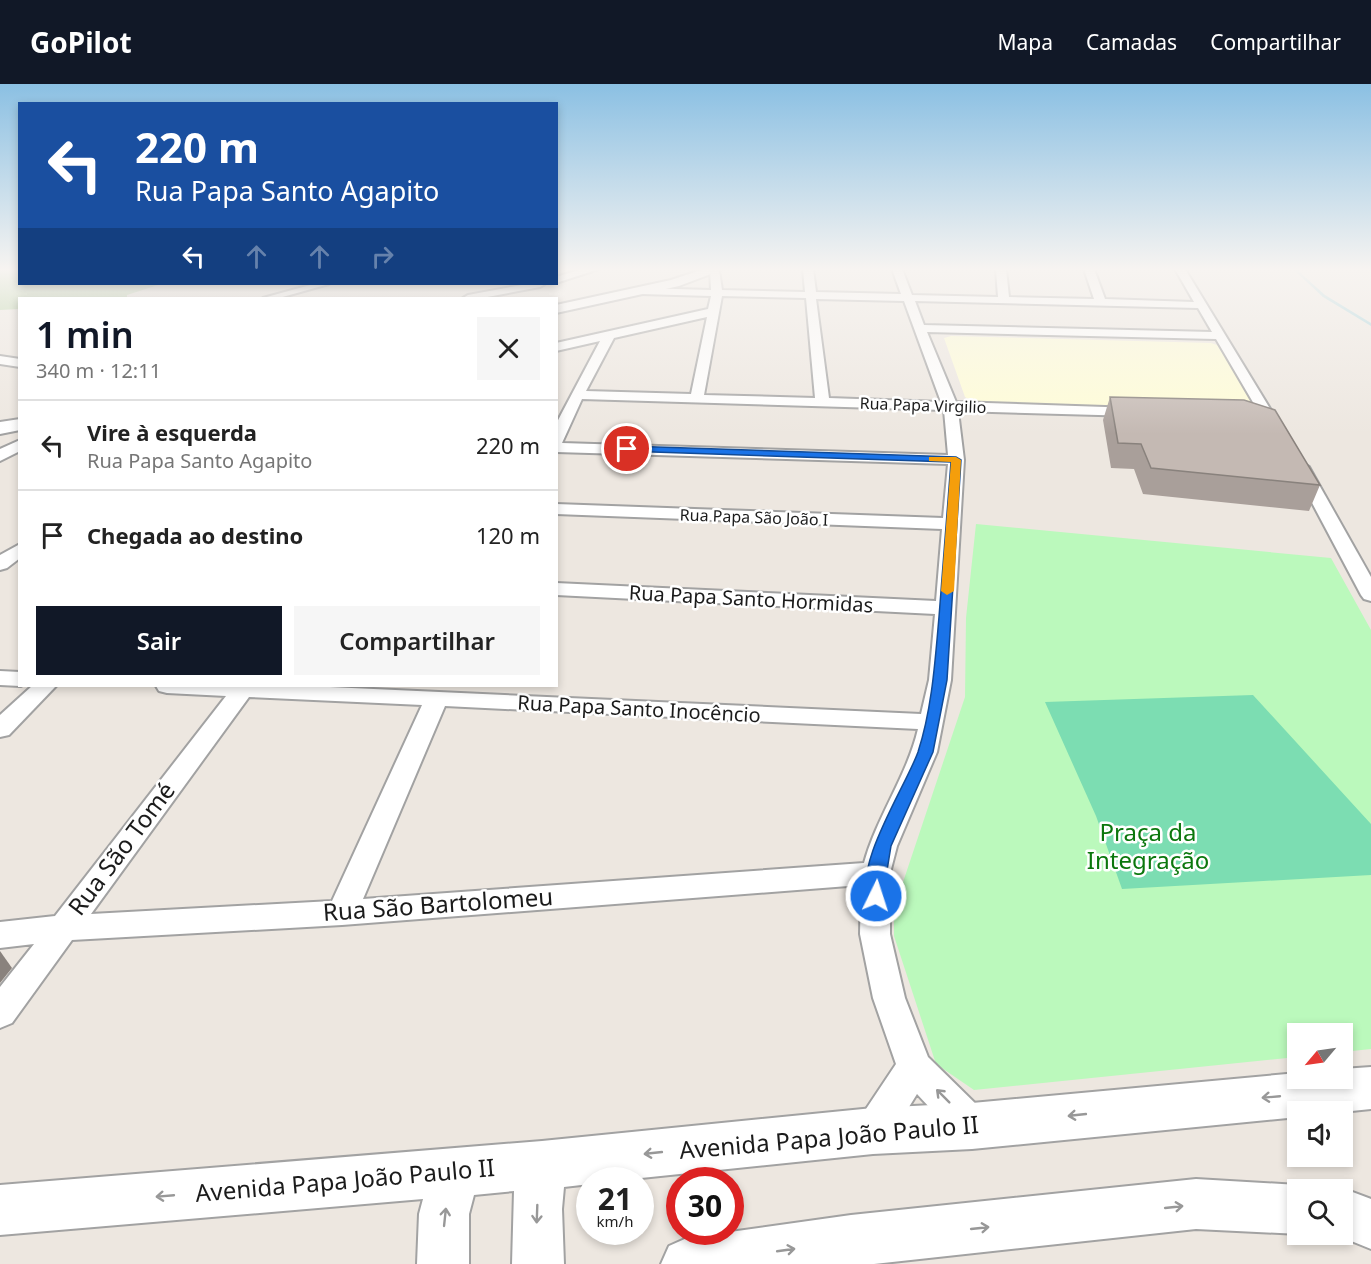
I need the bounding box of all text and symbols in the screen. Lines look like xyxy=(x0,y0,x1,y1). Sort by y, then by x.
text: GoPilot xyxy=(30,23,132,61)
text: Mapa xyxy=(997,28,1053,56)
text: Camadas xyxy=(1086,28,1177,56)
text: Compartilhar xyxy=(1210,28,1341,56)
text: 220 m xyxy=(135,118,259,175)
icon: left xyxy=(36,126,114,204)
text: Rua Papa Santo Agapito xyxy=(135,172,439,209)
icon: left xyxy=(177,240,210,273)
icon: ahead xyxy=(240,240,273,273)
icon: ahead xyxy=(303,240,336,273)
icon: right xyxy=(366,240,399,273)
text: 1 min xyxy=(36,310,134,359)
button: close xyxy=(477,317,540,380)
text: 340 m · 12:11 xyxy=(36,357,161,384)
street label: Rua Papa Virgilio xyxy=(859,392,987,418)
text: Vire à esquerda xyxy=(87,417,257,447)
pin xyxy=(601,423,652,474)
icon: left xyxy=(36,429,69,462)
text: 220 m xyxy=(476,430,540,460)
icon: arrive xyxy=(610,432,643,465)
text: Rua Papa Santo Agapito xyxy=(87,447,312,474)
street label: Rua Papa São João I xyxy=(679,503,829,531)
icon: arrive xyxy=(36,519,69,552)
text: Chegada ao destino xyxy=(87,520,303,550)
text: 120 m xyxy=(476,520,540,550)
street label: Rua Papa Santo Hormidas xyxy=(628,579,874,618)
button: Sair xyxy=(36,606,282,675)
button: Compartilhar xyxy=(294,606,540,675)
street label: Rua Papa Santo Inocêncio xyxy=(517,689,761,728)
street label: Rua São Tomé xyxy=(60,775,182,922)
park label: Praça da Integração xyxy=(1087,815,1209,876)
position arrow xyxy=(844,864,908,928)
street label: Rua São Bartolomeu xyxy=(322,879,554,928)
north arrow xyxy=(1287,1023,1353,1089)
map controls xyxy=(1287,1023,1353,1245)
one-way arrow xyxy=(935,1089,950,1104)
one-way arrow xyxy=(1261,1092,1281,1103)
button: sound xyxy=(1287,1101,1353,1167)
street label: Avenida Papa João Paulo II xyxy=(678,1107,980,1166)
one-way arrow xyxy=(1067,1110,1087,1121)
one-way arrow xyxy=(643,1148,663,1159)
street label: Avenida Papa João Paulo II xyxy=(194,1150,496,1209)
speed limit sign: 30 xyxy=(666,1167,744,1245)
text: 21 xyxy=(598,1178,632,1219)
button: search xyxy=(1287,1179,1353,1245)
one-way arrow xyxy=(156,1191,176,1202)
one-way arrow xyxy=(1163,1201,1183,1212)
one-way arrow xyxy=(531,1204,543,1224)
one-way arrow xyxy=(440,1208,451,1227)
text: km/h xyxy=(597,1211,633,1231)
one-way arrow xyxy=(969,1222,989,1233)
one-way arrow xyxy=(776,1245,796,1256)

